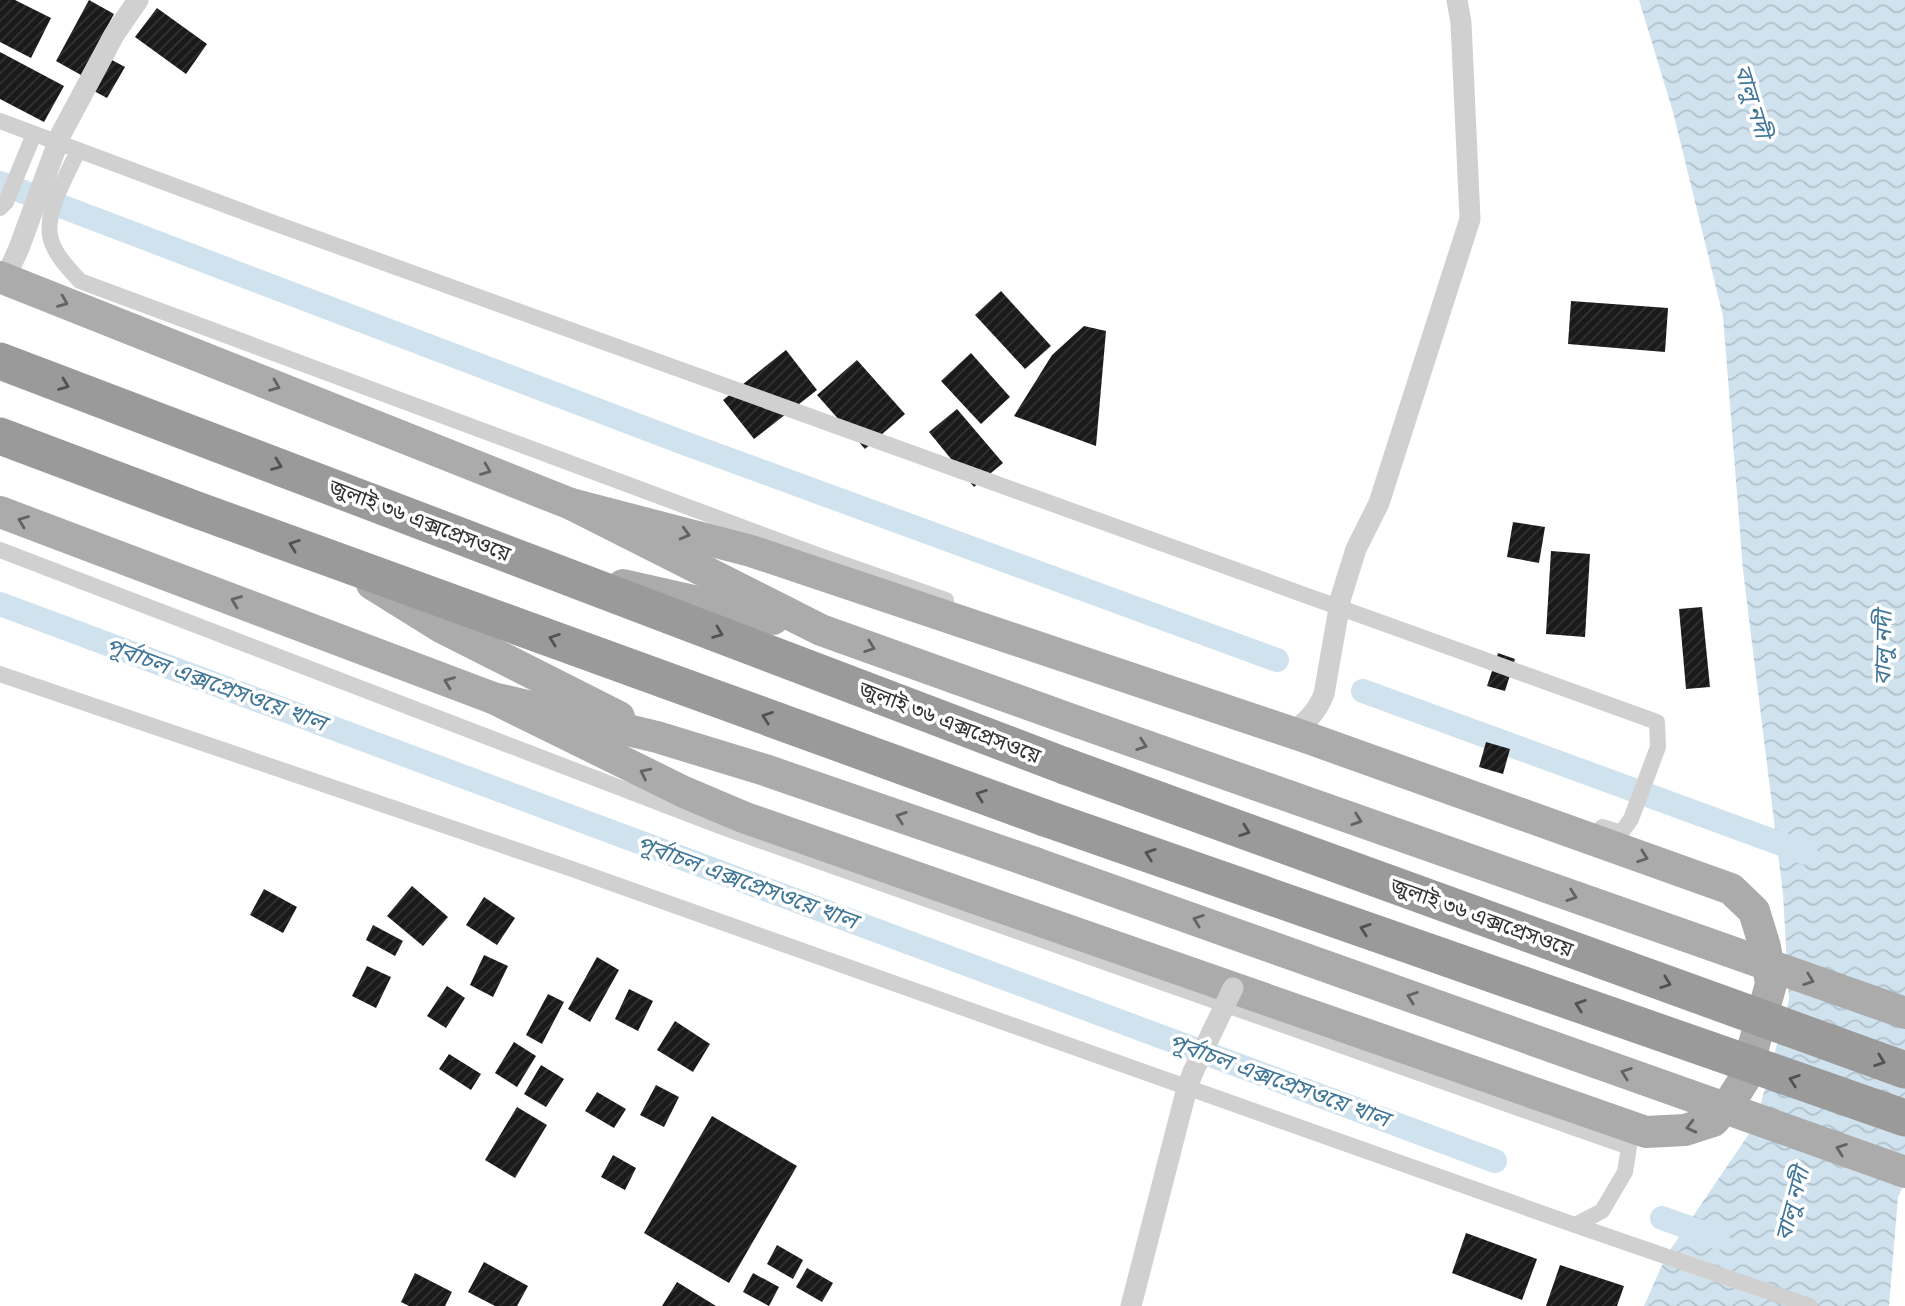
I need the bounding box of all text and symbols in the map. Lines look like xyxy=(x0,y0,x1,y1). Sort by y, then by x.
water label: বালু নদী xyxy=(1729,61,1778,145)
one-way arrow xyxy=(57,294,69,308)
one-way arrow xyxy=(57,376,69,390)
one-way arrow xyxy=(268,378,280,392)
one-way arrow xyxy=(270,457,282,471)
one-way arrow xyxy=(480,462,492,476)
street label: জুলাই ৩৬ এক্সপ্রেসওয়ে xyxy=(325,473,515,566)
one-way arrow xyxy=(18,515,30,529)
one-way arrow xyxy=(679,525,691,540)
one-way arrow xyxy=(288,539,300,553)
one-way arrow xyxy=(231,596,243,610)
water label: বালু নদী xyxy=(1868,606,1898,686)
one-way arrow xyxy=(712,625,724,639)
water label: পূর্বাচল এক্সপ্রেসওয়ে খাল xyxy=(102,631,334,738)
one-way arrow xyxy=(548,633,560,647)
one-way arrow xyxy=(864,639,876,653)
street label: জুলাই ৩৬ এক্সপ্রেসওয়ে xyxy=(855,675,1045,768)
one-way arrow xyxy=(444,676,456,690)
one-way arrow xyxy=(762,711,774,725)
one-way arrow xyxy=(1136,737,1148,751)
one-way arrow xyxy=(640,767,652,781)
one-way arrow xyxy=(976,789,988,803)
one-way arrow xyxy=(896,811,908,825)
one-way arrow xyxy=(1350,812,1363,826)
one-way arrow xyxy=(1238,823,1250,837)
water label: পূর্বাচল এক্সপ্রেসওয়ে খাল xyxy=(633,829,865,936)
one-way arrow xyxy=(1145,849,1157,863)
one-way arrow xyxy=(1636,849,1648,863)
street label: জুলাই ৩৬ এক্সপ্রেসওয়ে xyxy=(1386,872,1577,962)
one-way arrow xyxy=(1565,888,1577,902)
one-way arrow xyxy=(1192,915,1204,929)
one-way arrow xyxy=(1359,924,1371,938)
one-way arrow xyxy=(1803,972,1815,986)
one-way arrow xyxy=(1659,975,1671,989)
one-way arrow xyxy=(1406,991,1419,1005)
one-way arrow xyxy=(1574,999,1586,1013)
water label: পূর্বাচল এক্সপ্রেসওয়ে খাল xyxy=(1165,1027,1397,1134)
one-way arrow xyxy=(1873,1052,1885,1066)
one-way arrow xyxy=(1621,1067,1633,1081)
one-way arrow xyxy=(1789,1074,1801,1088)
one-way arrow xyxy=(1685,1119,1697,1133)
one-way arrow xyxy=(1835,1143,1847,1157)
water label: বালু নদী xyxy=(1769,1160,1816,1244)

